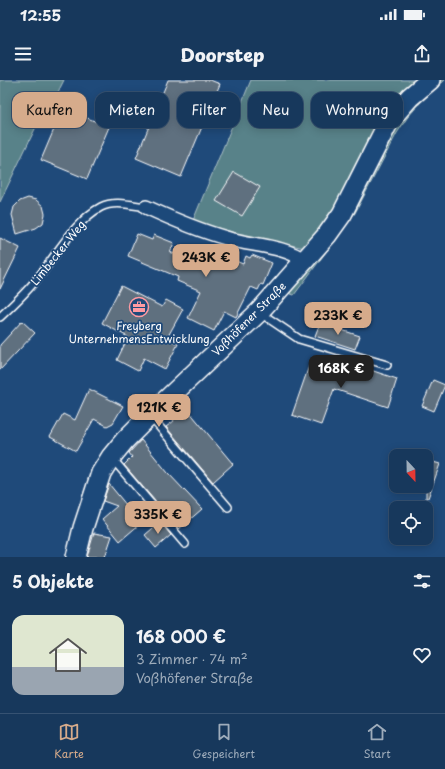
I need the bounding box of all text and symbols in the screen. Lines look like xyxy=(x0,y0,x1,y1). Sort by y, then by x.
text: 12:55 xyxy=(20,3,61,26)
text: Doorstep xyxy=(180,41,265,68)
icon: menu xyxy=(12,43,34,65)
icon: share xyxy=(411,43,433,65)
chip: Kaufen xyxy=(12,92,87,128)
chip: Mieten xyxy=(95,92,169,128)
chip: Filter xyxy=(177,92,240,128)
chip: Neu xyxy=(248,92,303,128)
chip: Wohnung xyxy=(311,92,403,128)
street label: Limbecker Weg xyxy=(26,216,89,289)
pin: 243K € xyxy=(173,244,239,278)
text: 243K € xyxy=(181,247,231,266)
street label: Voßhöfener Straße xyxy=(208,278,290,360)
office icon: Freyberg UnternehmensEntwicklung xyxy=(128,296,150,318)
pin: 233K € xyxy=(305,302,371,336)
text: 233K € xyxy=(313,305,363,324)
place label: Freyberg UnternehmensEntwicklung xyxy=(68,317,210,347)
pin: 168K € xyxy=(308,355,374,389)
text: 168K € xyxy=(318,358,364,377)
pin: 121K € xyxy=(126,394,192,428)
text: 121K € xyxy=(137,397,181,416)
north arrow xyxy=(389,449,433,493)
map controls xyxy=(389,449,433,545)
pin: 335K € xyxy=(125,501,191,535)
button: locate xyxy=(389,501,433,545)
text: 335K € xyxy=(134,504,182,523)
text: 5 Objekte xyxy=(12,568,94,594)
icon: filters xyxy=(411,570,433,592)
text: 168 000 € xyxy=(136,623,226,649)
icon: home xyxy=(44,631,92,679)
icon: heart xyxy=(411,644,433,666)
text: 3 Zimmer · 74 m² xyxy=(136,649,248,668)
text: Voßhöfener Straße xyxy=(136,668,253,687)
tab: Karte xyxy=(54,721,84,762)
tab: Gespeichert xyxy=(192,721,255,762)
tab: Start xyxy=(363,721,391,762)

